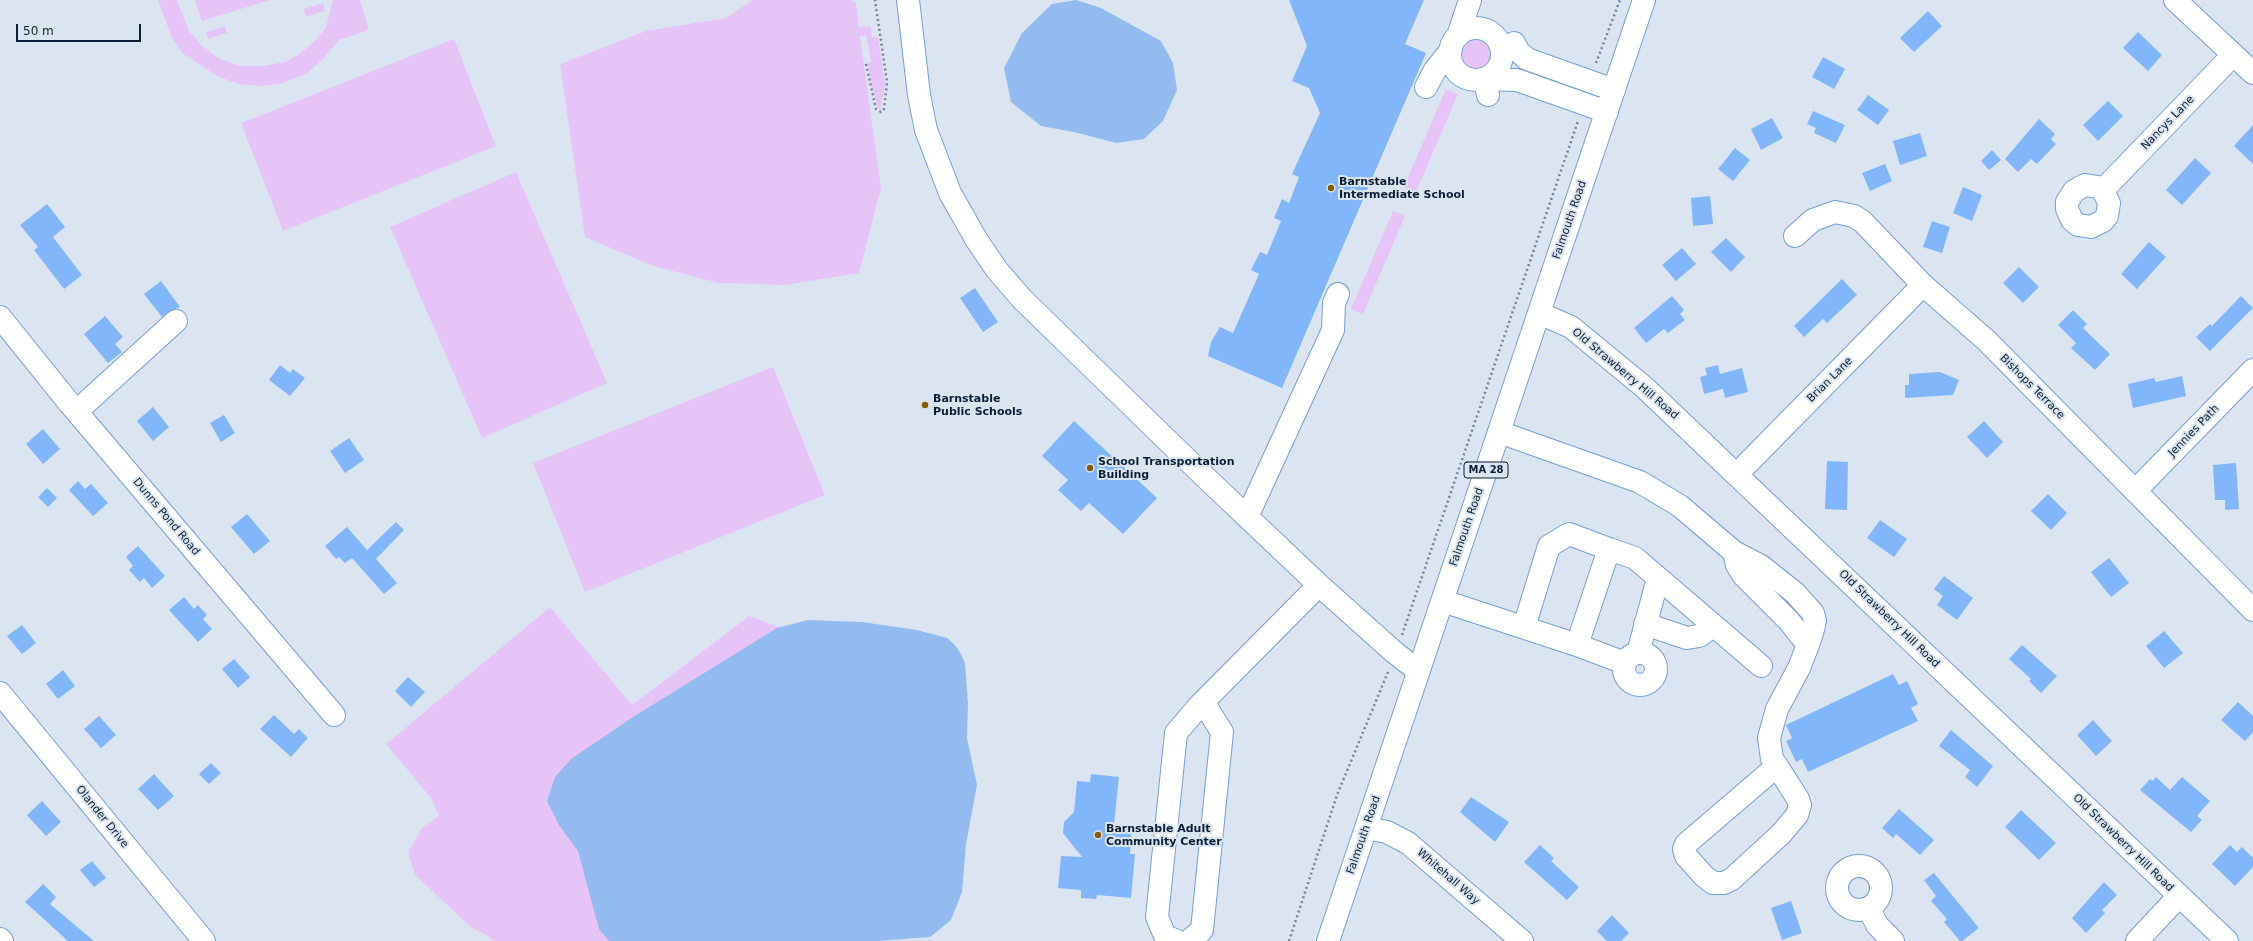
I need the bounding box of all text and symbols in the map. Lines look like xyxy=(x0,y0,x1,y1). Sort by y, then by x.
scale bar xyxy=(18,16,143,42)
text: 50 m xyxy=(23,24,54,38)
street label: Nancys Lane xyxy=(2139,93,2197,153)
place label: Barnstable Intermediate School xyxy=(1339,175,1465,201)
street label: Falmouth Road xyxy=(1550,179,1590,261)
marker: Barnstable Intermediate School xyxy=(1326,183,1336,193)
street label: Old Strawberry Hill Road xyxy=(1569,326,1681,422)
street label: Bishops Terrace xyxy=(1997,352,2067,422)
street label: Brian Lane xyxy=(1804,354,1856,406)
place label: Barnstable Public Schools xyxy=(933,392,1022,418)
marker: Barnstable Public Schools xyxy=(920,400,930,410)
street label: Jennies Path xyxy=(2166,402,2222,460)
place label: School Transportation Building xyxy=(1098,455,1234,481)
road number: MA 28 xyxy=(1464,462,1508,478)
marker: School Transportation Building xyxy=(1085,463,1095,473)
street label: Dunns Pond Road xyxy=(130,476,202,558)
street label: Falmouth Road xyxy=(1447,486,1487,568)
street label: Old Strawberry Hill Road xyxy=(1836,567,1942,671)
street label: Olander Drive xyxy=(73,783,131,851)
street label: Old Strawberry Hill Road xyxy=(2070,791,2176,895)
street label: Falmouth Road xyxy=(1344,794,1384,876)
place label: Barnstable Adult Community Center xyxy=(1106,822,1222,848)
marker: Barnstable Adult Community Center xyxy=(1093,830,1103,840)
street label: Whitehall Way xyxy=(1414,846,1482,908)

